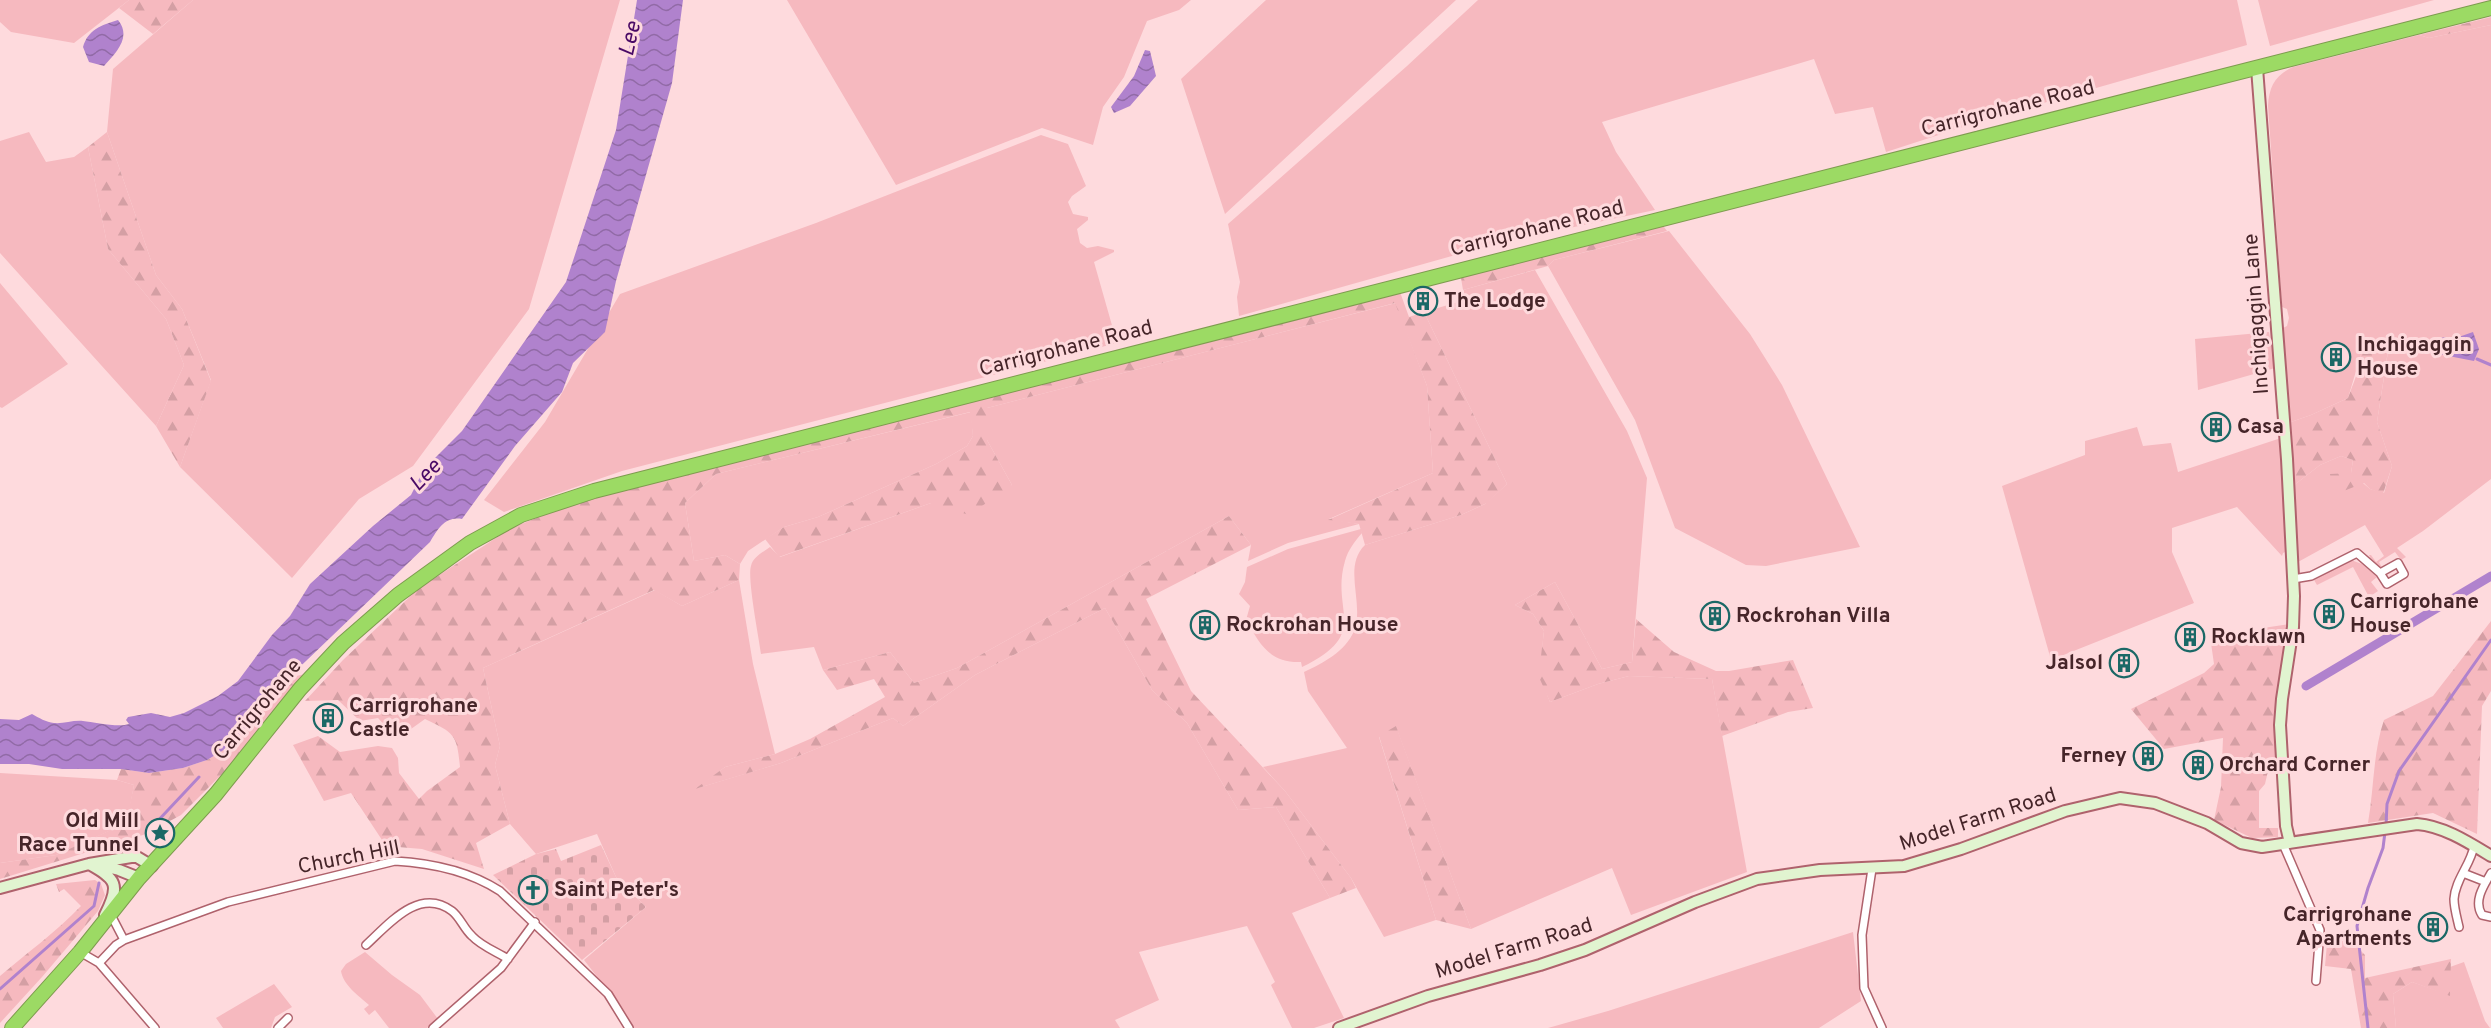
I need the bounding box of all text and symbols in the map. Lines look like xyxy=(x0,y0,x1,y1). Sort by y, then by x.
water label: Lee xyxy=(614,18,648,59)
street label: Carrigrohane Road xyxy=(1918,74,2098,144)
street label: Carrigrohane Road xyxy=(1447,194,1627,264)
street label: Inchigaggin Lane xyxy=(2238,233,2276,395)
building icon: The Lodge xyxy=(1407,285,1439,317)
place label: The Lodge xyxy=(1444,288,1546,315)
street label: Carrigrohane Road xyxy=(976,314,1156,384)
place label: Inchigaggin House xyxy=(2357,332,2472,383)
building icon: Inchigaggin House xyxy=(2320,341,2352,373)
building icon: Casa xyxy=(2200,411,2232,443)
place label: Casa xyxy=(2237,414,2284,441)
water label: Lee xyxy=(404,454,448,498)
place label: Carrigrohane House xyxy=(2350,589,2479,640)
building icon: Carrigrohane House xyxy=(2313,598,2345,630)
building icon: Rockrohan Villa xyxy=(1699,600,1731,632)
place label: Rockrohan Villa xyxy=(1736,603,1890,630)
building icon: Rockrohan House xyxy=(1189,609,1221,641)
place label: Rockrohan House xyxy=(1226,612,1398,639)
building icon: Rocklawn xyxy=(2174,621,2206,653)
place label: Rocklawn xyxy=(2211,624,2306,651)
building icon: Jalsol xyxy=(2108,647,2140,679)
place label: Jalsol xyxy=(2045,650,2103,677)
street label: Carrigrohane xyxy=(208,654,308,766)
place label: Carrigrohane Castle xyxy=(349,693,478,744)
building icon: Carrigrohane Castle xyxy=(312,702,344,734)
building icon: Ferney xyxy=(2132,740,2164,772)
place label: Ferney xyxy=(2060,743,2127,770)
building icon: Orchard Corner xyxy=(2182,749,2214,781)
place label: Orchard Corner xyxy=(2219,752,2370,779)
street label: Model Farm Road xyxy=(1896,782,2060,858)
place label: Old Mill Race Tunnel xyxy=(18,808,139,859)
place icon: Old Mill Race Tunnel xyxy=(144,817,176,849)
street label: Church Hill xyxy=(296,835,402,881)
church icon: Saint Peter's xyxy=(517,874,549,906)
place label: Saint Peter's xyxy=(554,877,679,904)
place label: Carrigrohane Apartments xyxy=(2283,902,2412,953)
building icon: Carrigrohane Apartments xyxy=(2417,911,2449,943)
street label: Model Farm Road xyxy=(1432,912,1596,986)

